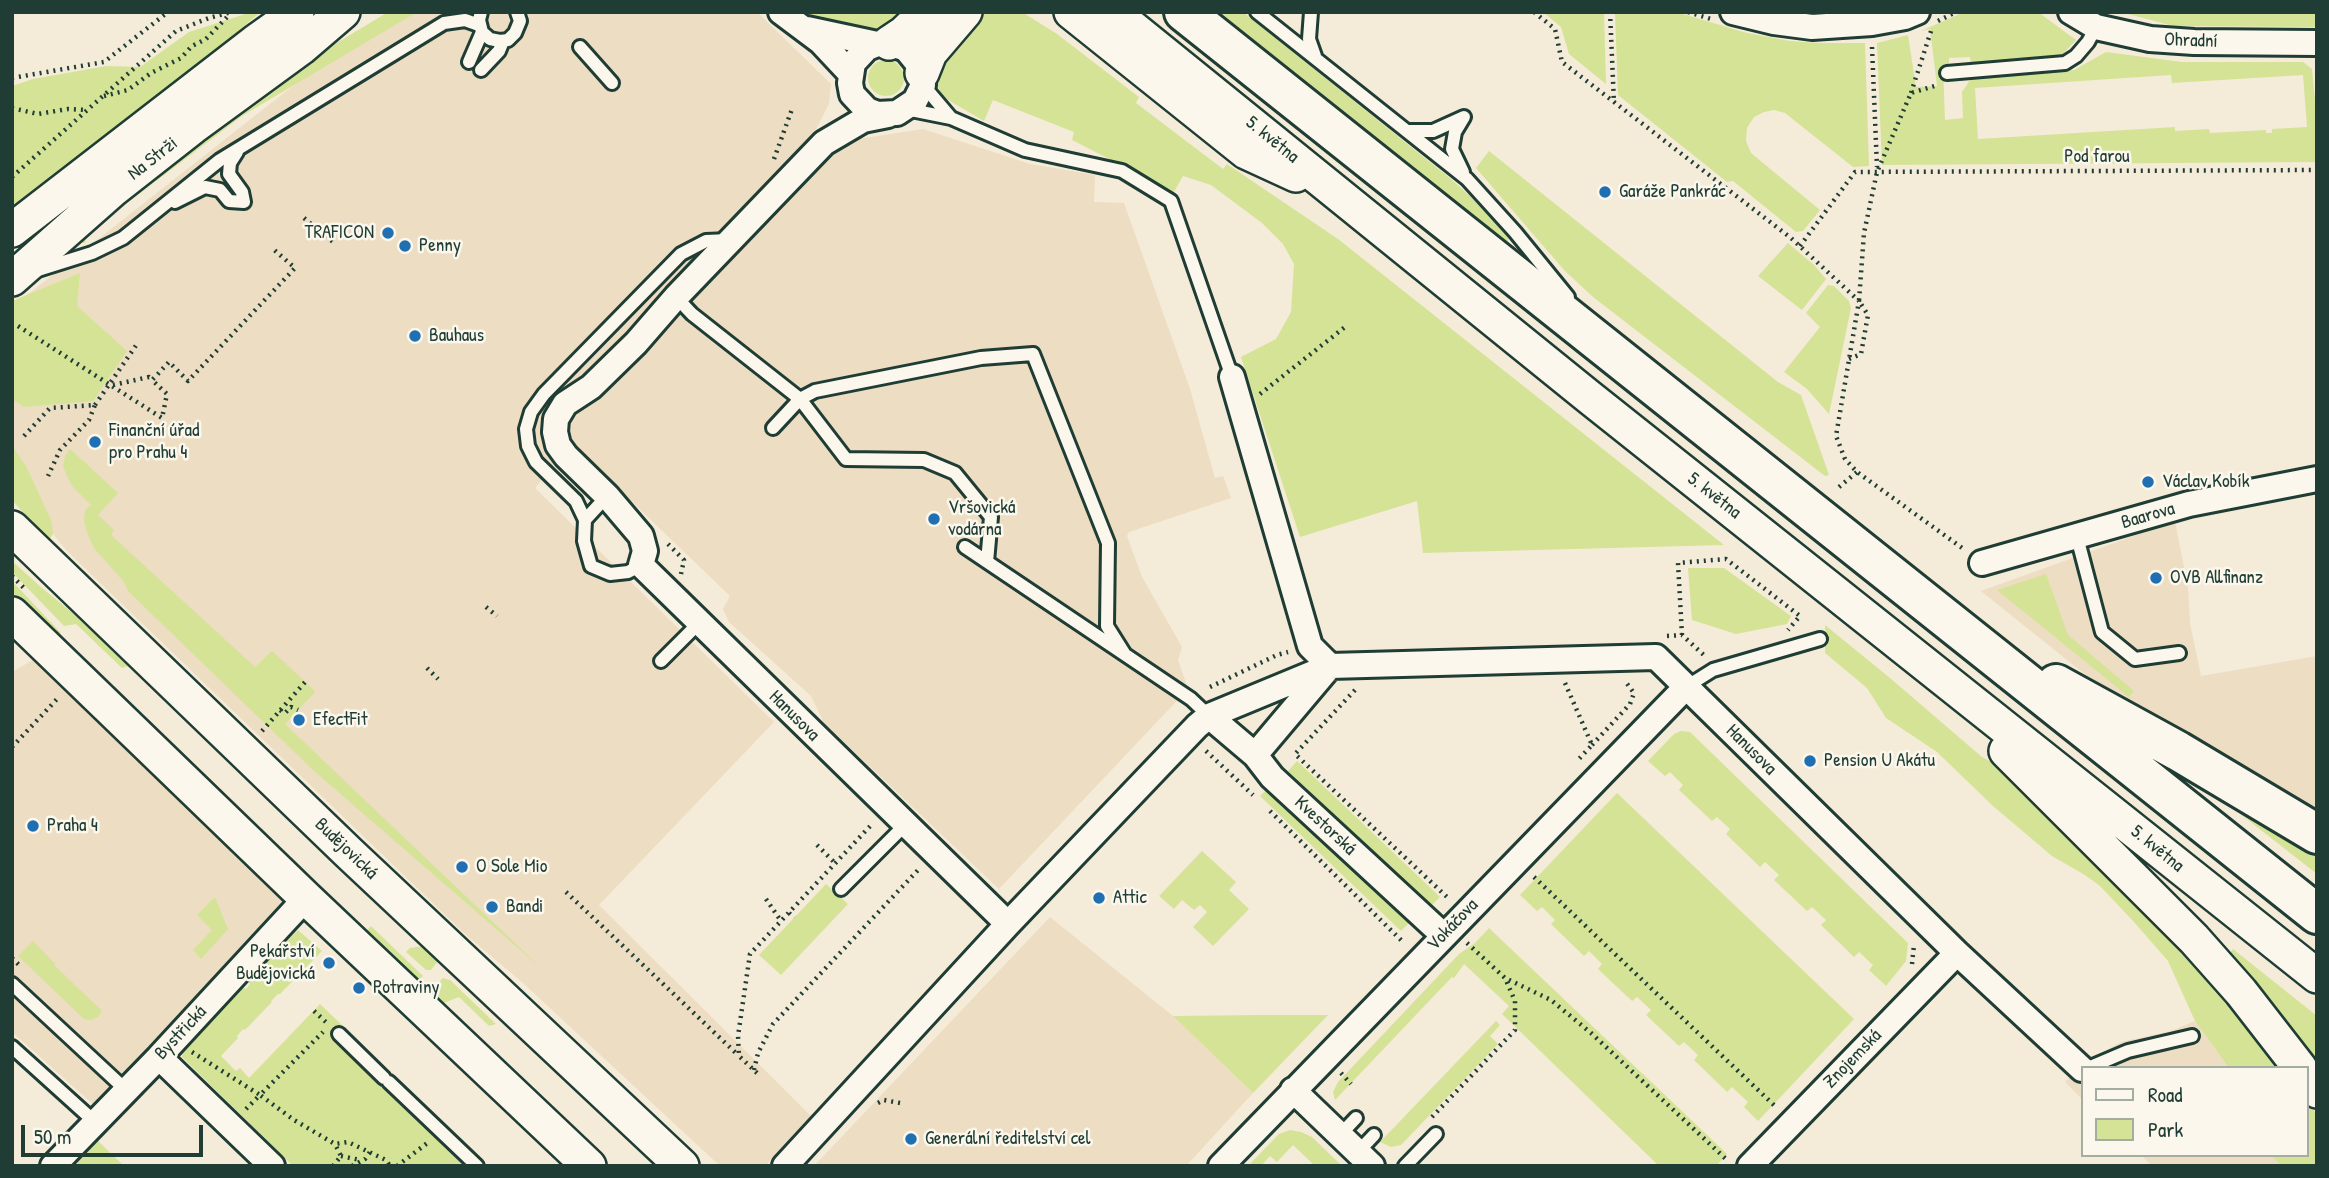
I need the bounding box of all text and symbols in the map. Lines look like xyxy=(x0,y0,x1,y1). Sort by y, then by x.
street label: Ohradní xyxy=(2164,29,2218,53)
street label: 5. května xyxy=(1241,112,1303,168)
street label: Na Strži xyxy=(124,133,182,185)
street label: Pod farou xyxy=(2064,146,2130,168)
place label: Garáže Pankrác xyxy=(1619,181,1726,203)
marker: Garáže Pankrác xyxy=(1597,184,1613,200)
place label: TRAFICON xyxy=(305,222,374,244)
marker: TRAFICON xyxy=(380,225,396,241)
place label: Penny xyxy=(419,235,461,257)
marker: Penny xyxy=(397,238,413,254)
place label: Bauhaus xyxy=(429,325,484,347)
marker: Bauhaus xyxy=(407,328,423,344)
place label: Finanční úřad pro Prahu 4 xyxy=(109,420,199,464)
marker: Finanční úřad pro Prahu 4 xyxy=(87,434,103,450)
street label: 5. května xyxy=(1683,468,1745,524)
place label: Václav Kobík xyxy=(2162,471,2250,493)
marker: Václav Kobík xyxy=(2140,474,2156,490)
place label: Vršovická vodárna xyxy=(948,497,1016,541)
street label: Baarova xyxy=(2119,498,2177,534)
marker: Vršovická vodárna xyxy=(926,511,942,527)
place label: OVB Allfinanz xyxy=(2170,567,2263,589)
marker: OVB Allfinanz xyxy=(2148,570,2164,586)
street label: Hanusova xyxy=(764,686,824,746)
place label: EfectFit xyxy=(313,709,368,731)
marker: EfectFit xyxy=(291,712,307,728)
street label: Hanusova xyxy=(1721,720,1781,780)
place label: Pension U Akátu xyxy=(1824,750,1935,772)
marker: Pension U Akátu xyxy=(1802,753,1818,769)
street label: Kvestorská xyxy=(1289,792,1361,860)
street label: Budějovická xyxy=(310,813,382,885)
place label: Praha 4 xyxy=(47,815,98,837)
marker: Praha 4 xyxy=(25,818,41,834)
street label: 5. května xyxy=(2126,821,2188,877)
place label: O Sole Mio xyxy=(476,856,548,878)
marker: O Sole Mio xyxy=(454,859,470,875)
place label: Attic xyxy=(1113,887,1147,909)
marker: Attic xyxy=(1091,890,1107,906)
street label: Vokáčova xyxy=(1423,894,1483,956)
place label: Bandi xyxy=(506,896,543,918)
marker: Bandi xyxy=(484,899,500,915)
place label: Pekařství Budějovická xyxy=(236,941,315,985)
marker: Pekařství Budějovická xyxy=(321,955,337,971)
place label: Potraviny xyxy=(373,977,440,999)
marker: Potraviny xyxy=(351,980,367,996)
street label: Bystřická xyxy=(150,1001,212,1065)
street label: Znojemská xyxy=(1819,1025,1887,1093)
legend xyxy=(2080,1066,2308,1157)
text: Road xyxy=(2148,1080,2182,1109)
scale bar xyxy=(24,1112,206,1156)
text: Park xyxy=(2148,1115,2183,1144)
text: 50 m xyxy=(34,1122,71,1151)
place label: Generální ředitelství cel xyxy=(925,1128,1091,1150)
marker: Generální ředitelství cel xyxy=(903,1131,919,1147)

